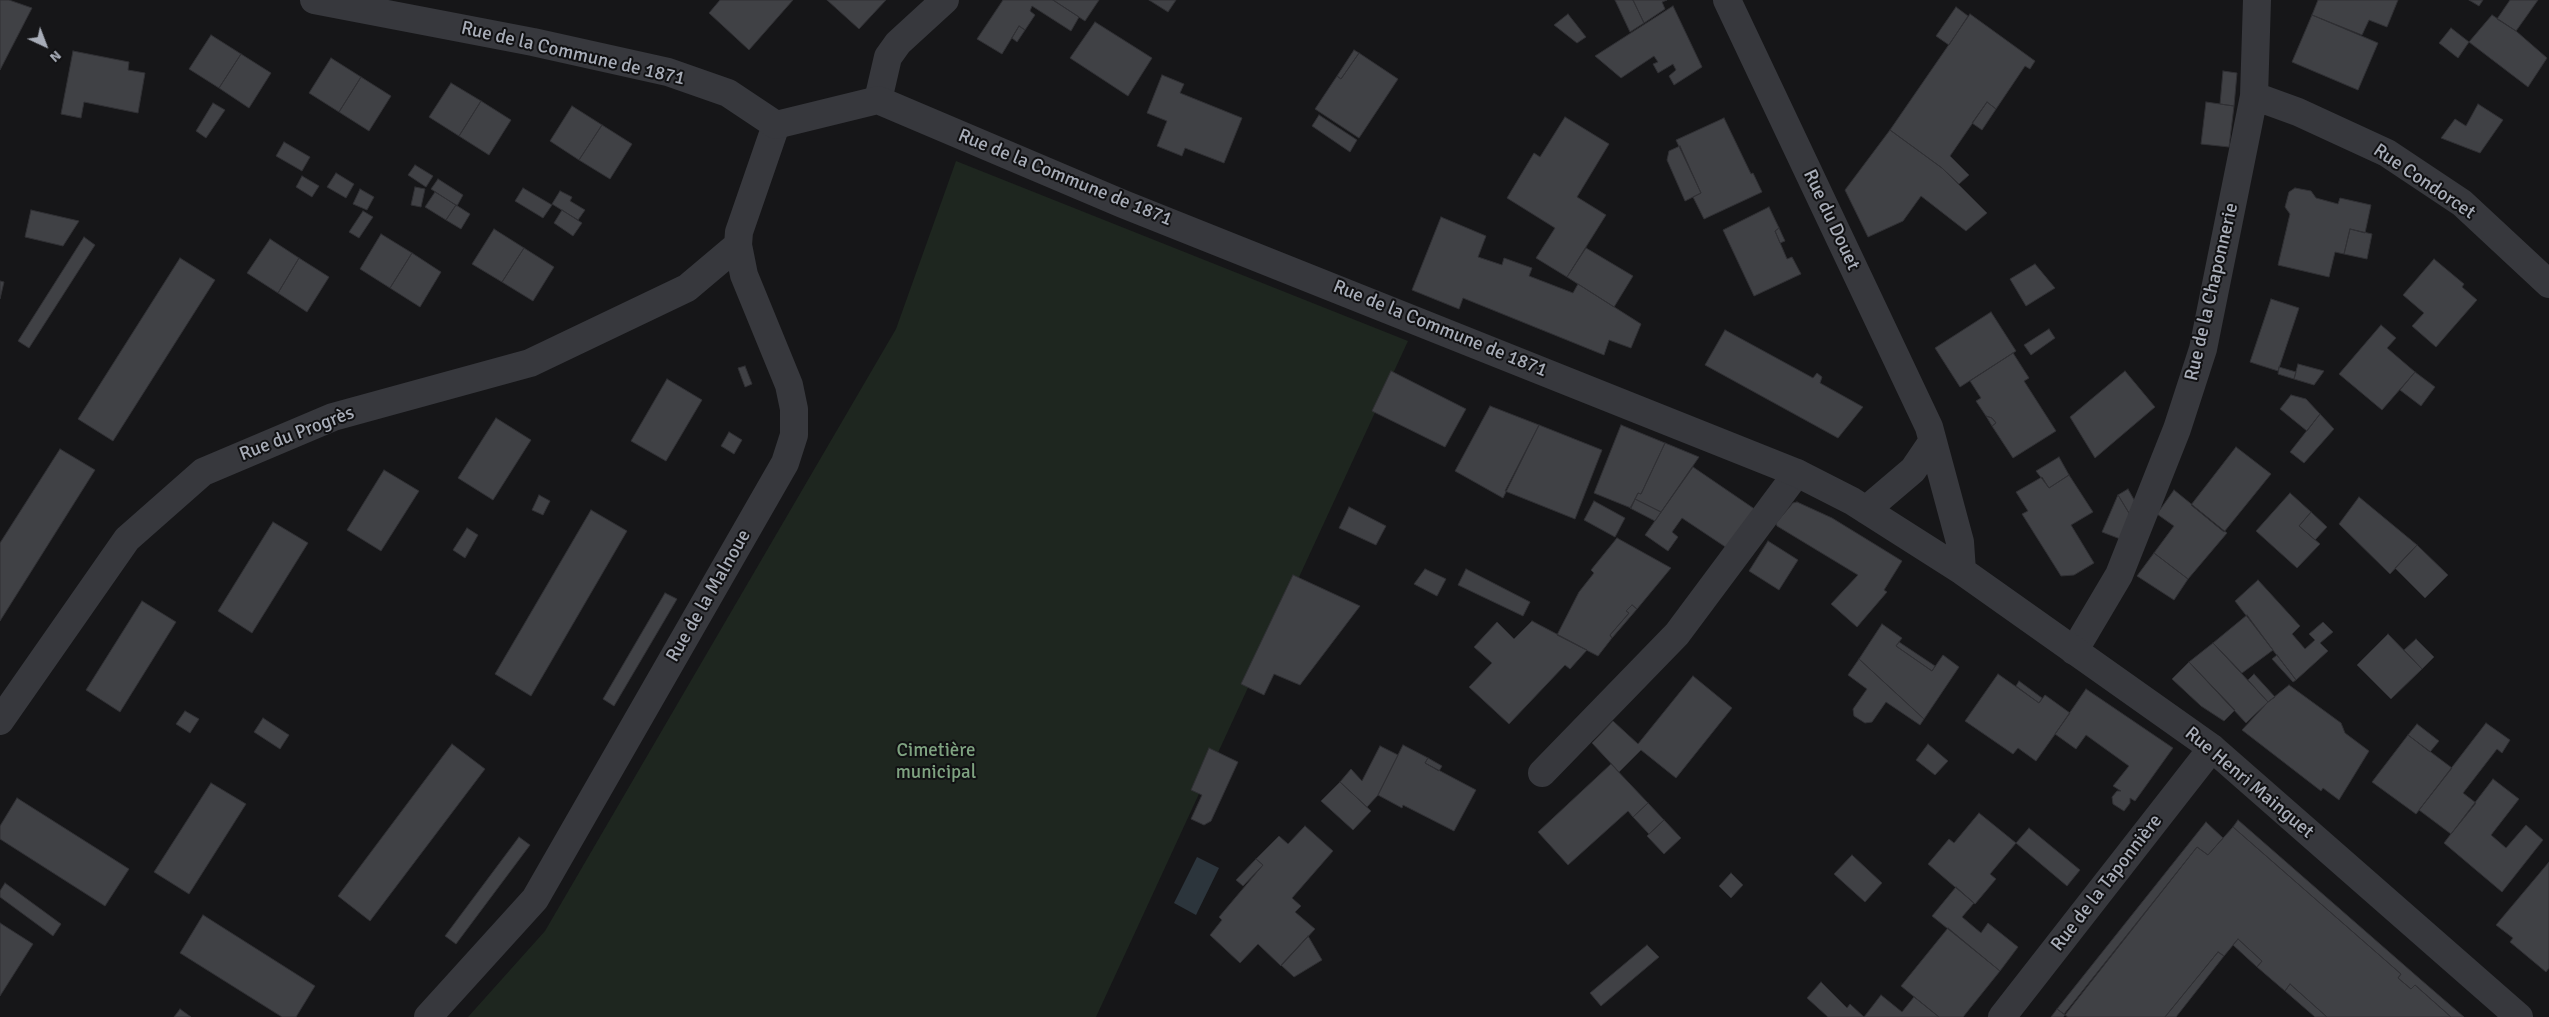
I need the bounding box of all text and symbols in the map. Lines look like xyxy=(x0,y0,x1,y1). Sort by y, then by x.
street label: Rue de la Commune de 1871 xyxy=(459,17,687,91)
north arrow xyxy=(20,20,70,70)
text: N xyxy=(46,47,65,66)
street label: Rue de la Commune de 1871 xyxy=(955,125,1175,231)
street label: Rue Condorcet xyxy=(2369,140,2479,224)
street label: Rue du Douet xyxy=(1798,166,1864,274)
street label: Rue de la Chaponnerie xyxy=(2180,201,2244,383)
street label: Rue de la Commune de 1871 xyxy=(1330,276,1550,382)
street label: Rue du Progrès xyxy=(236,402,358,466)
street label: Rue de la Malnoue xyxy=(662,526,756,666)
street label: Rue Henri Mainguet xyxy=(2180,722,2318,844)
park label: Cimetière municipal xyxy=(896,740,976,784)
street label: Rue de la Taponnière xyxy=(2047,810,2167,956)

